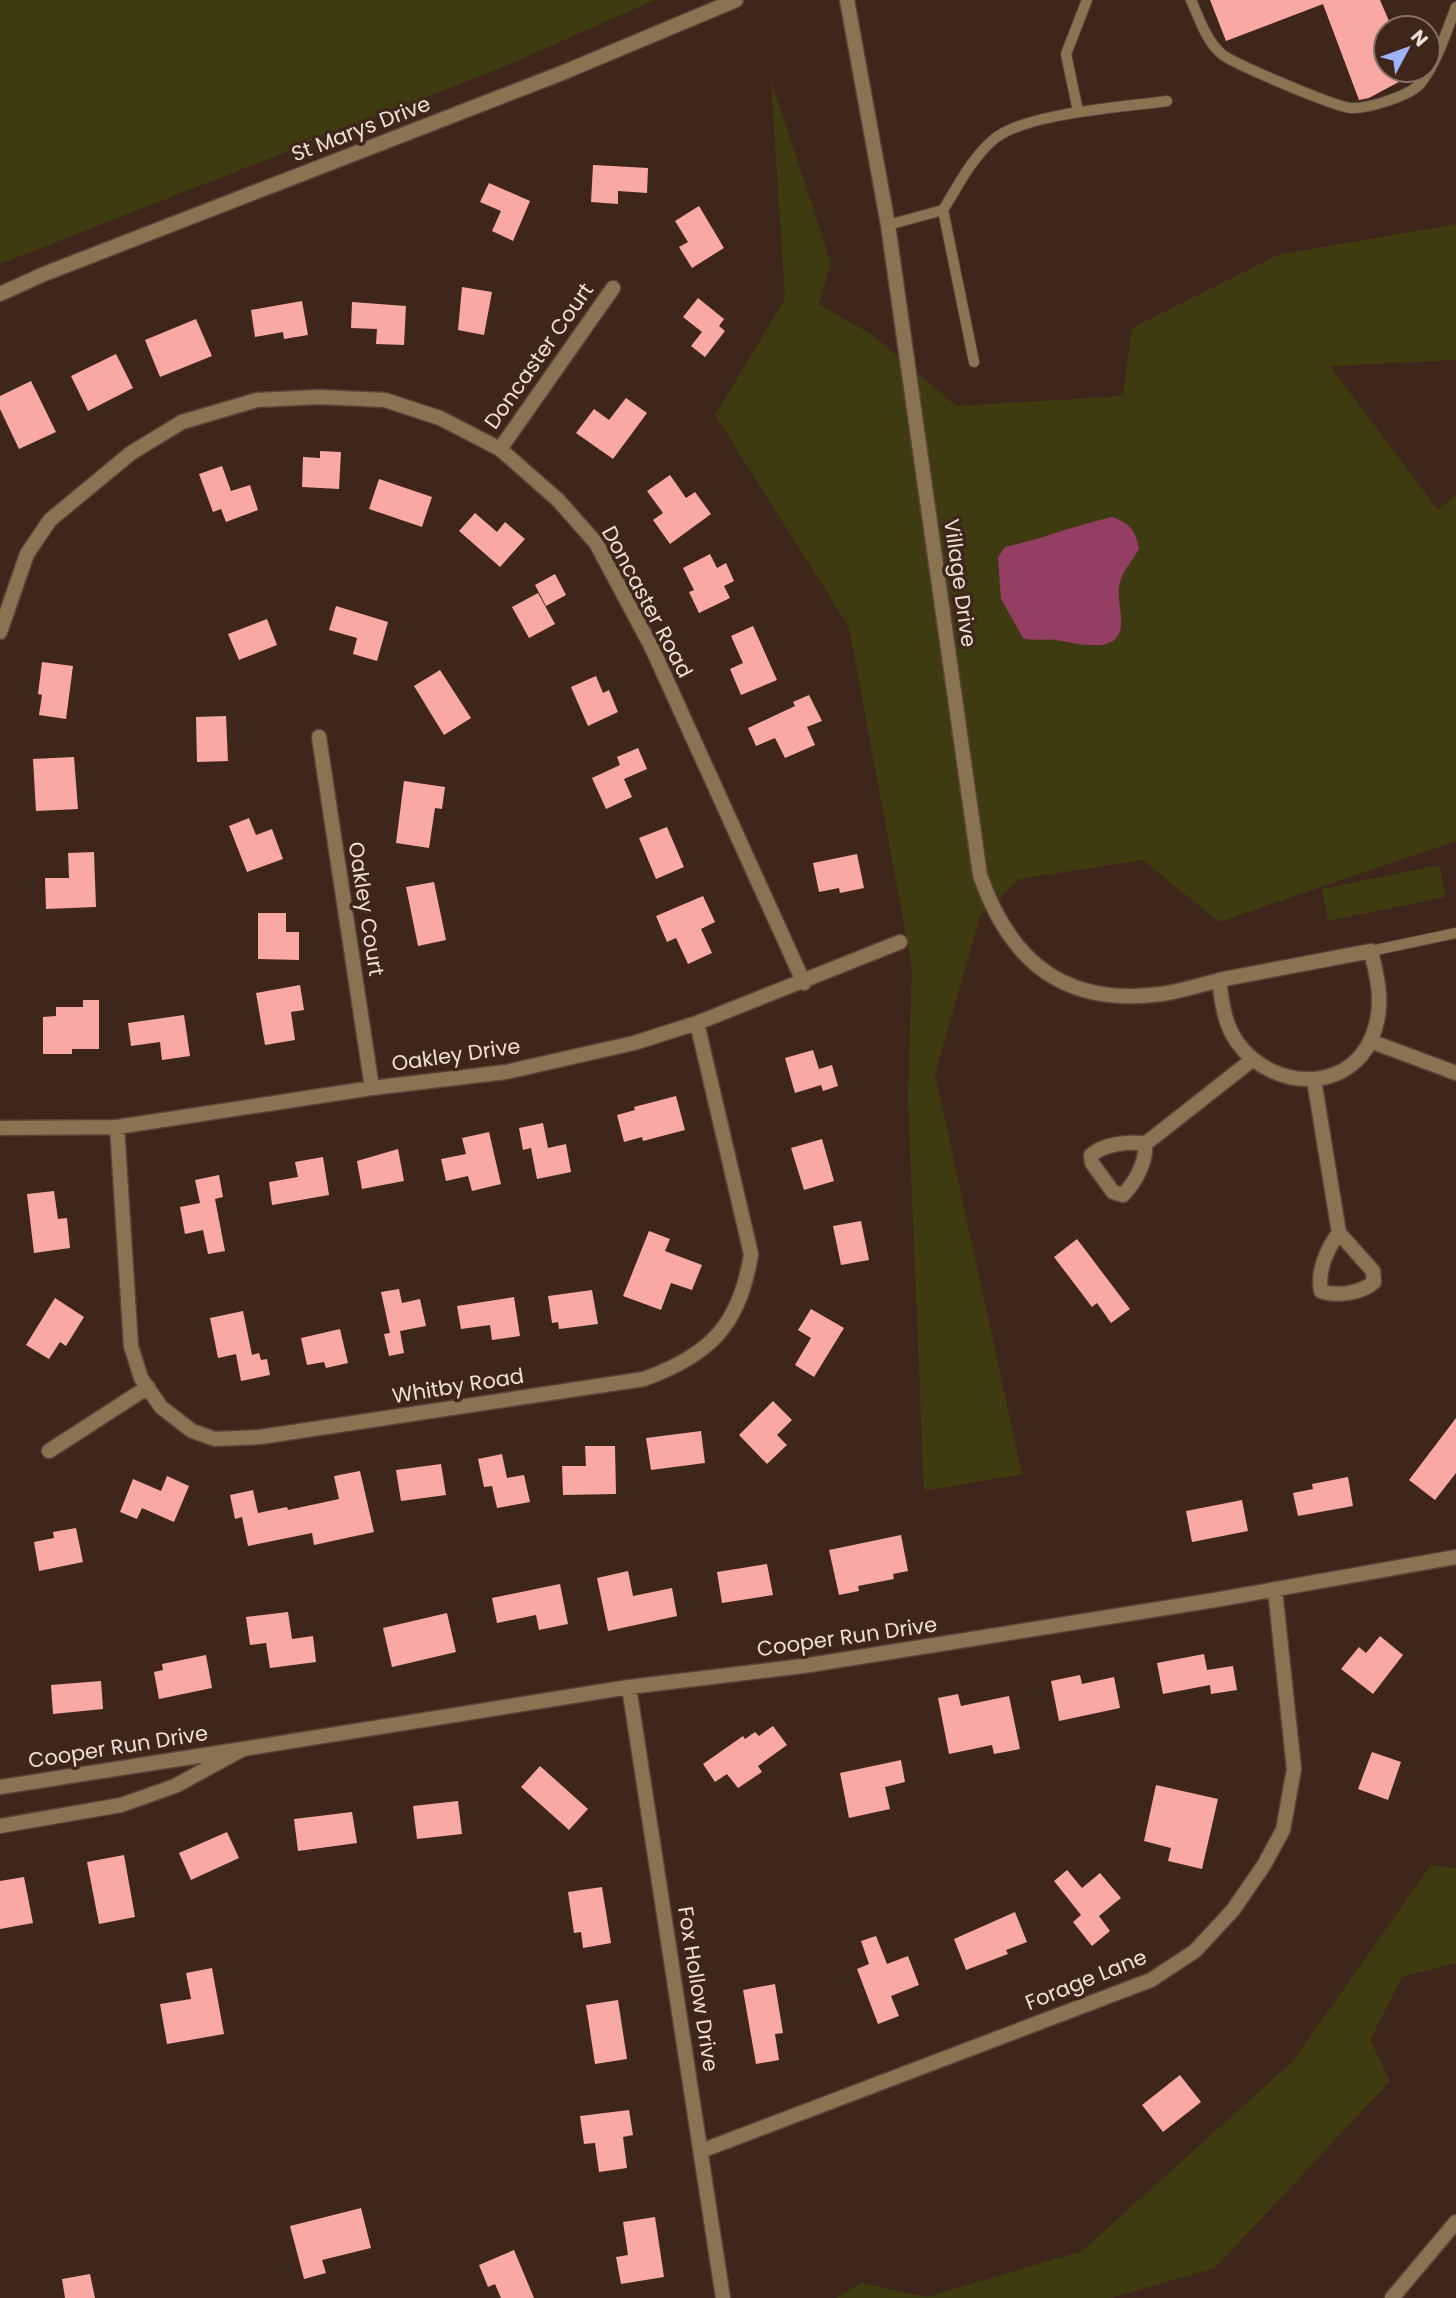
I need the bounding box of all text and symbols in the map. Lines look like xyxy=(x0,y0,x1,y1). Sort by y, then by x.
north arrow xyxy=(1372,14,1442,84)
text: N xyxy=(1405,24,1434,52)
street label: St Marys Drive xyxy=(287,89,435,168)
street label: Doncaster Court xyxy=(477,277,600,435)
street label: Village Drive xyxy=(937,517,984,649)
street label: Doncaster Road xyxy=(595,521,700,683)
street label: Oakley Court xyxy=(342,840,391,978)
street label: Oakley Drive xyxy=(390,1031,522,1078)
street label: Whitby Road xyxy=(390,1361,526,1410)
street label: Cooper Run Drive xyxy=(755,1610,939,1664)
street label: Cooper Run Drive xyxy=(26,1718,210,1775)
street label: Fox Hollow Drive xyxy=(671,1904,726,2074)
street label: Forage Lane xyxy=(1021,1942,1151,2017)

